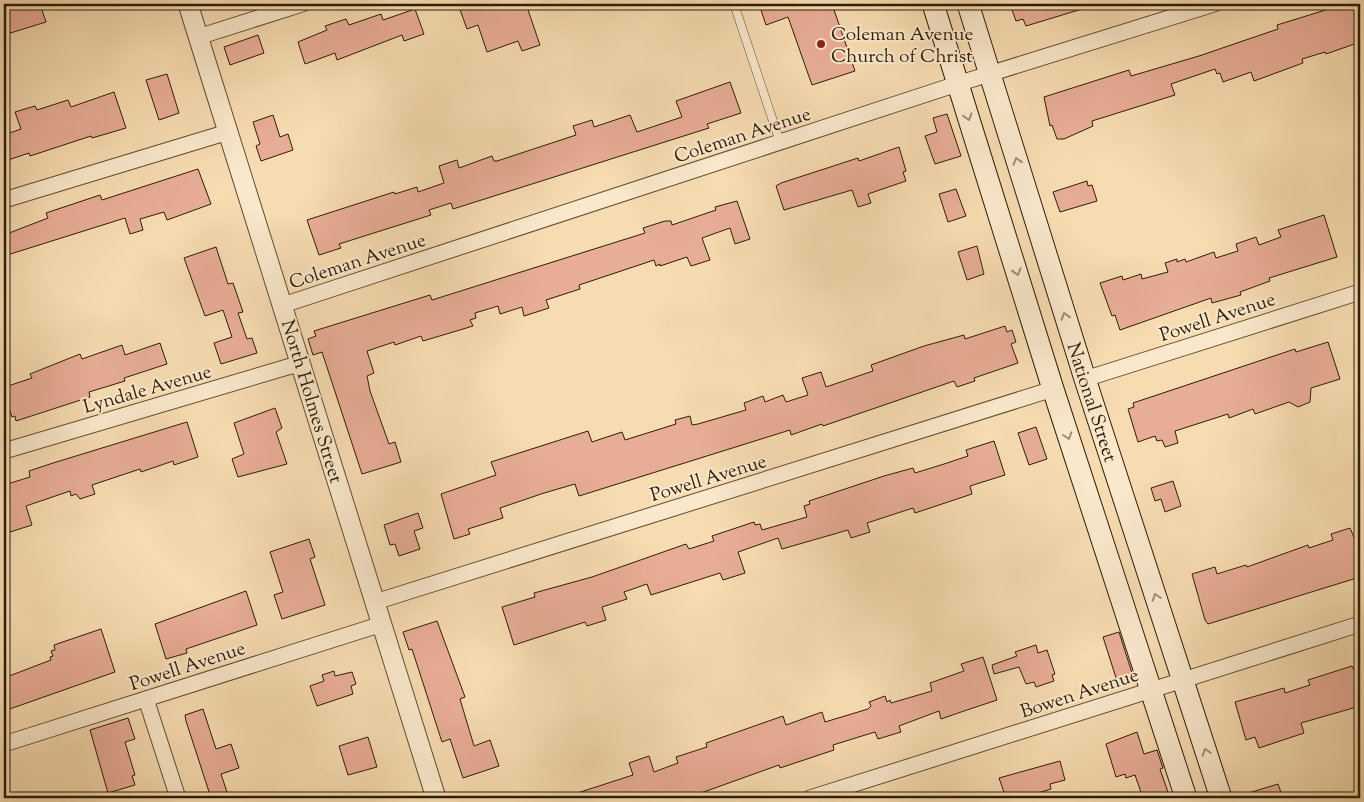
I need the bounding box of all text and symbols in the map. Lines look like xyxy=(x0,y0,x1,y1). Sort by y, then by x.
place label: Coleman Avenue Church of Christ xyxy=(831,22,973,71)
marker: Coleman Avenue Church of Christ xyxy=(815,38,827,50)
street label: Coleman Avenue xyxy=(671,102,815,171)
one-way arrow xyxy=(962,113,972,121)
one-way arrow xyxy=(1012,157,1022,165)
street label: Coleman Avenue xyxy=(286,228,430,297)
one-way arrow xyxy=(1011,268,1021,276)
street label: Powell Avenue xyxy=(1156,287,1279,350)
one-way arrow xyxy=(1061,312,1071,321)
street label: North Holmes Street xyxy=(273,317,348,487)
street label: National Street xyxy=(1059,340,1123,466)
street label: Lyndale Avenue xyxy=(80,359,215,422)
one-way arrow xyxy=(1063,431,1073,440)
street label: Powell Avenue xyxy=(647,449,770,510)
one-way arrow xyxy=(1152,593,1162,602)
street label: Powell Avenue xyxy=(126,636,249,699)
street label: Bowen Avenue xyxy=(1017,662,1143,726)
one-way arrow xyxy=(1202,748,1212,756)

